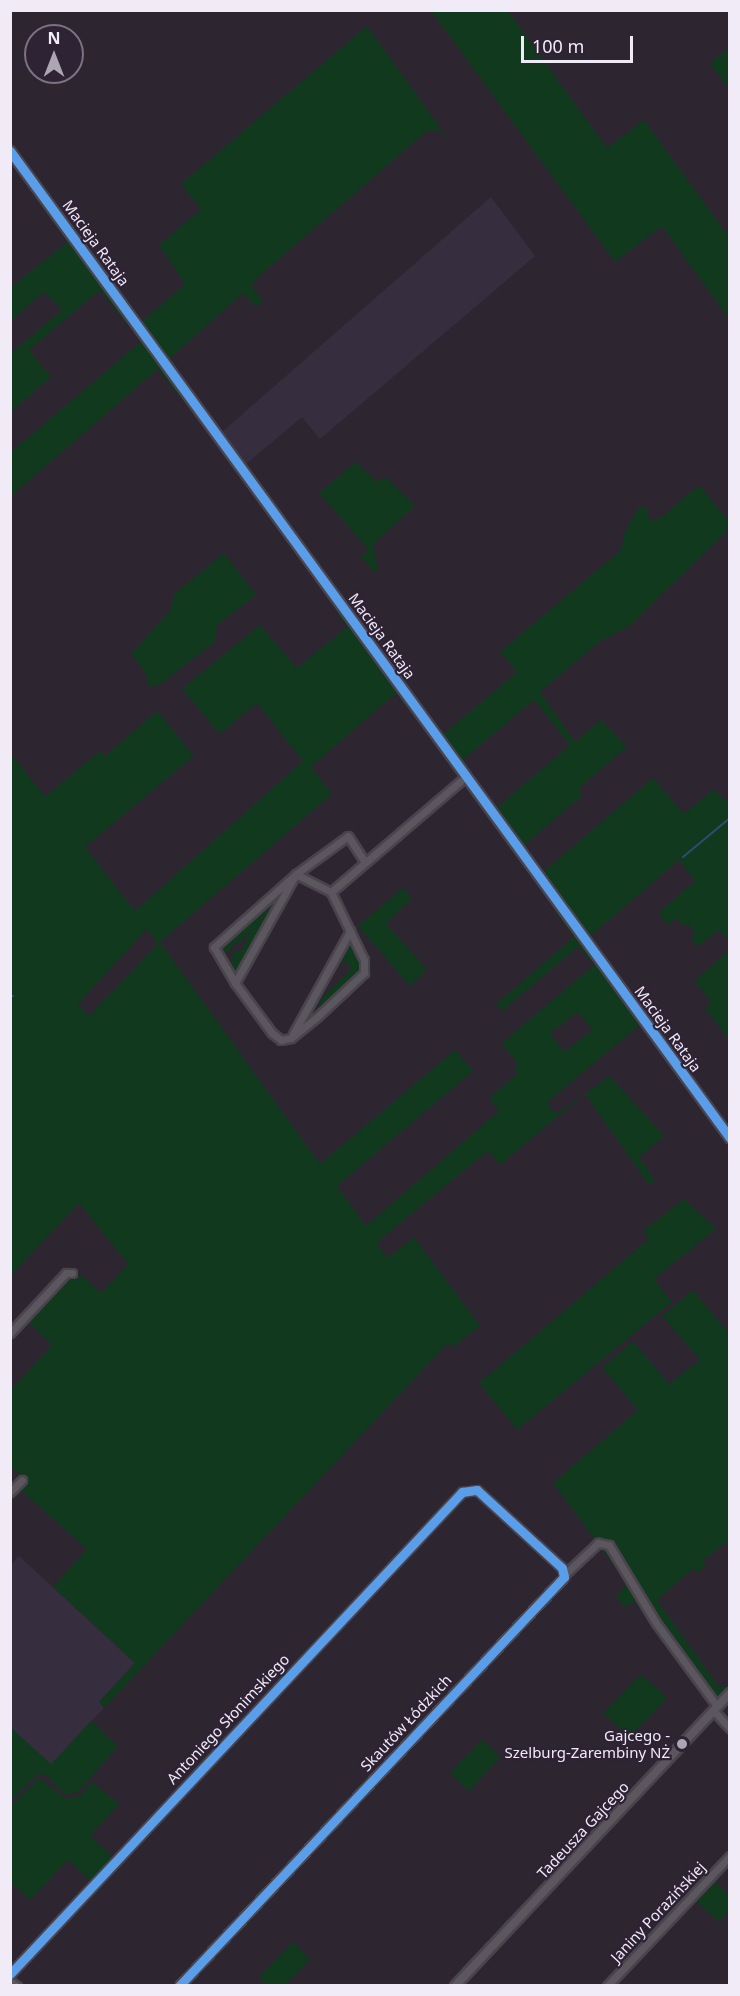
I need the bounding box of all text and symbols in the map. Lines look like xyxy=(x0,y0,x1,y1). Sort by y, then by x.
north arrow xyxy=(24,24,84,84)
scale bar xyxy=(524,24,636,62)
text: N xyxy=(47,27,61,49)
text: 100 m xyxy=(532,34,584,58)
street label: Macieja Rataja xyxy=(59,197,133,289)
street label: Macieja Rataja xyxy=(345,590,419,682)
street label: Macieja Rataja xyxy=(631,983,705,1075)
street label: Antoniego Słonimskiego xyxy=(163,1650,293,1788)
street label: Skautów Łódzkich xyxy=(357,1671,455,1775)
place label: Gajcego - Szelburg-Zarembiny NŻ xyxy=(505,1726,670,1761)
marker: Gajcego - Szelburg-Zarembiny NŻ xyxy=(675,1737,689,1751)
street label: Tadeusza Gajcego xyxy=(533,1778,633,1882)
street label: Janiny Porazińskiej xyxy=(607,1858,709,1966)

